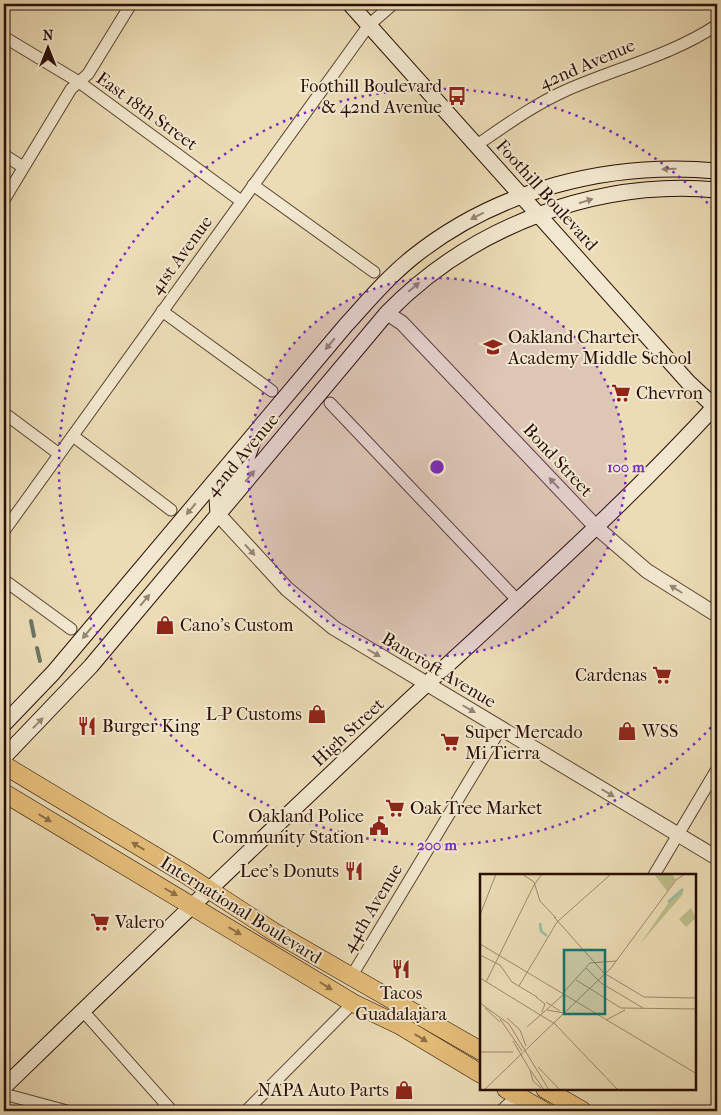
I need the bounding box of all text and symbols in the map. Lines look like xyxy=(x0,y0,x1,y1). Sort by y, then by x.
north arrow xyxy=(22,22,72,72)
text: N xyxy=(43,27,54,44)
street label: 42nd Avenue xyxy=(536,35,638,94)
street label: East 18th Street xyxy=(92,68,202,155)
place label: Foothill Boulevard & 42nd Avenue xyxy=(300,76,442,118)
bus stop icon: Foothill Boulevard & 42nd Avenue xyxy=(446,85,468,107)
street label: Foothill Boulevard xyxy=(491,135,602,255)
one-way arrow xyxy=(660,165,676,173)
one-way arrow xyxy=(578,196,593,204)
street label: 41st Avenue xyxy=(146,212,217,299)
one-way arrow xyxy=(470,212,485,220)
one-way arrow xyxy=(407,282,420,293)
place label: Oakland Charter Academy Middle School xyxy=(507,327,692,369)
school or university icon: Oakland Charter Academy Middle School xyxy=(482,336,504,358)
one-way arrow xyxy=(324,338,336,350)
supermarket icon: Chevron xyxy=(610,382,632,404)
place label: Chevron xyxy=(636,383,703,404)
street label: 42nd Avenue xyxy=(202,409,283,501)
street label: Bond Street xyxy=(518,419,597,502)
centre of rings xyxy=(428,458,446,476)
text: 100 m xyxy=(607,458,645,476)
one-way arrow xyxy=(244,469,255,482)
one-way arrow xyxy=(548,477,560,489)
one-way arrow xyxy=(186,502,197,515)
one-way arrow xyxy=(244,544,256,556)
one-way arrow xyxy=(669,584,683,593)
one-way arrow xyxy=(140,594,151,607)
shop icon: Cano's Custom xyxy=(154,614,176,636)
place label: Cano's Custom xyxy=(180,615,294,636)
one-way arrow xyxy=(81,626,92,639)
street label: Bancroft Avenue xyxy=(378,628,500,713)
one-way arrow xyxy=(367,649,382,657)
supermarket icon: Cardenas xyxy=(651,664,673,686)
place label: Cardenas xyxy=(575,665,647,686)
street label: High Street xyxy=(308,693,389,771)
shop icon: L-P Customs xyxy=(306,703,328,725)
place label: L-P Customs xyxy=(206,704,302,725)
one-way arrow xyxy=(461,705,476,713)
restaurant icon: Burger King xyxy=(76,715,98,737)
place label: Burger King xyxy=(102,716,200,737)
one-way arrow xyxy=(32,717,44,729)
shop icon: WSS xyxy=(616,720,638,742)
place label: WSS xyxy=(641,721,678,742)
place label: Super Mercado Mi Tierra xyxy=(465,722,583,764)
supermarket icon: Super Mercado Mi Tierra xyxy=(439,731,461,753)
one-way arrow xyxy=(602,788,615,797)
supermarket icon: Oak Tree Market xyxy=(384,797,406,819)
place label: Oak Tree Market xyxy=(410,798,543,819)
place label: Oakland Police Community Station xyxy=(212,806,365,848)
one-way arrow xyxy=(39,813,52,822)
public building icon: Oakland Police Community Station xyxy=(368,815,390,837)
text: 200 m xyxy=(417,836,457,854)
one-way arrow xyxy=(132,841,145,851)
street label: International Boulevard xyxy=(156,852,325,969)
street label: 44th Avenue xyxy=(338,860,407,956)
restaurant icon: Lee's Donuts xyxy=(343,860,365,882)
place label: Lee's Donuts xyxy=(240,861,339,882)
inset map xyxy=(480,874,696,1090)
one-way arrow xyxy=(163,888,178,896)
supermarket icon: Valero xyxy=(89,911,111,933)
place label: Valero xyxy=(114,912,164,933)
one-way arrow xyxy=(228,927,241,936)
restaurant icon: Tacos Guadalajara xyxy=(390,958,412,980)
one-way arrow xyxy=(319,982,332,991)
place label: Tacos Guadalajara xyxy=(355,983,447,1025)
one-way arrow xyxy=(414,1034,427,1043)
shop icon: NAPA Auto Parts xyxy=(393,1079,415,1101)
place label: NAPA Auto Parts xyxy=(257,1080,389,1101)

